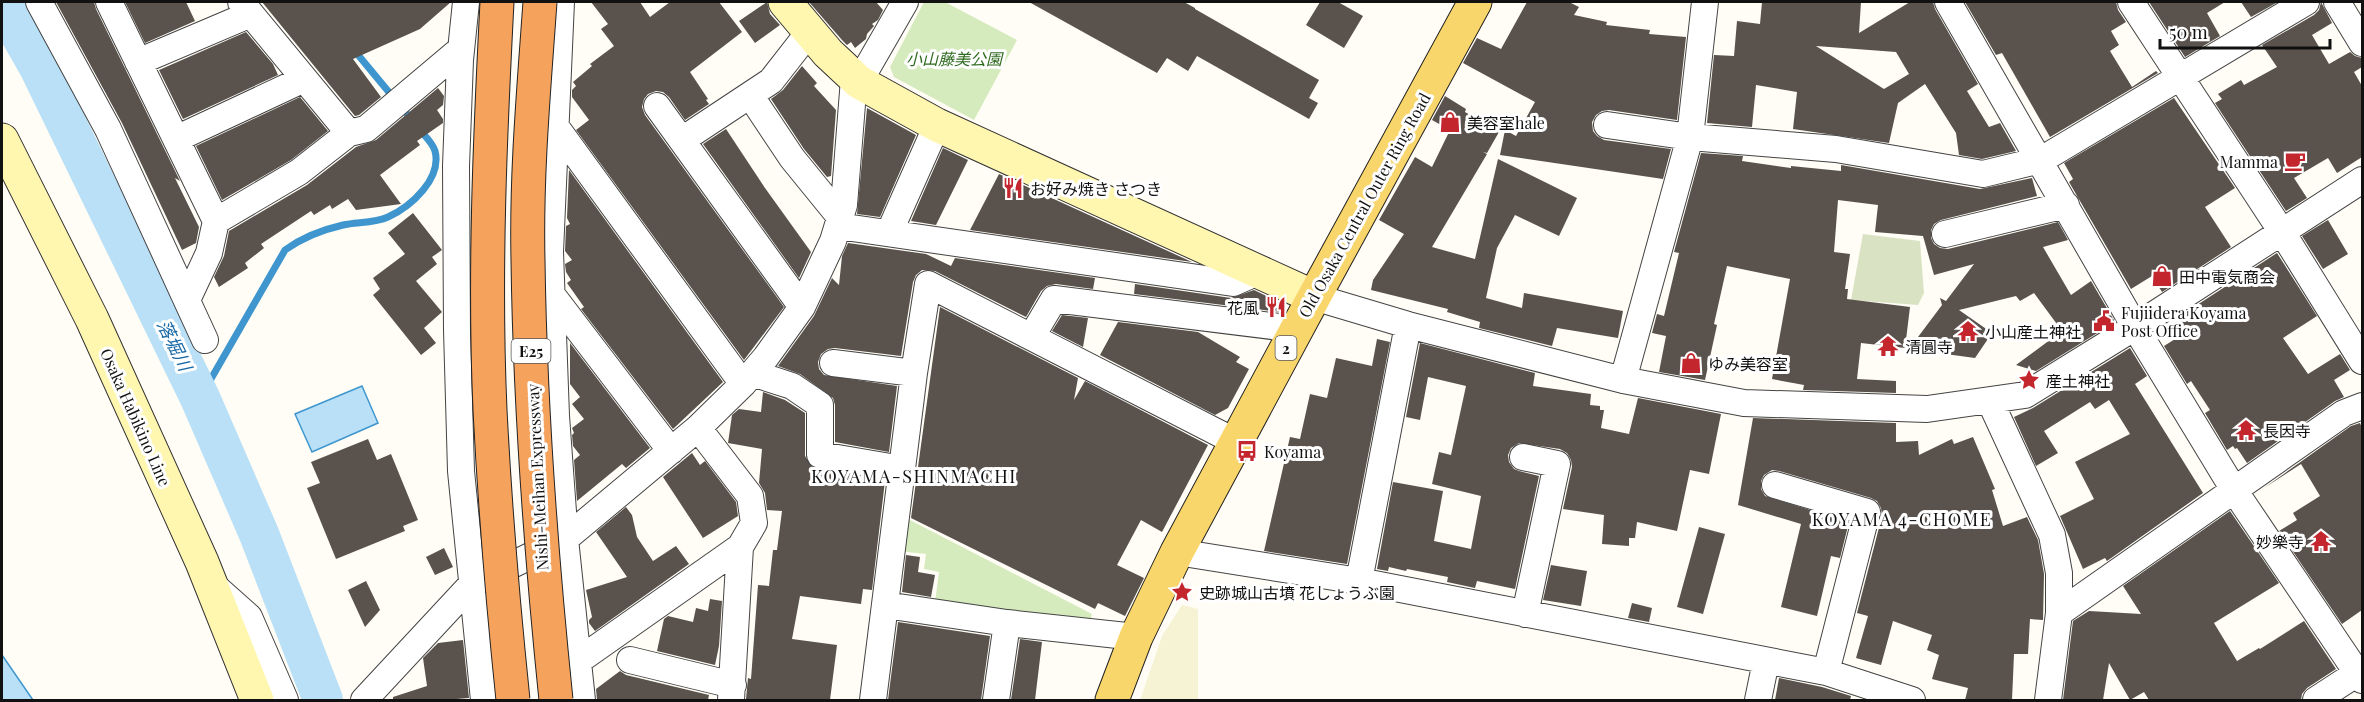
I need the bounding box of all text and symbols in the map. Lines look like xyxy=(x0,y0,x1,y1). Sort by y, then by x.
scale bar xyxy=(2160,12,2330,50)
text: 50 m xyxy=(2169,20,2208,44)
park label: 小山藤美公園 xyxy=(906,48,1004,69)
street label: Old Osaka Central Outer Ring Road xyxy=(1293,89,1435,321)
shop icon: 美容室hale xyxy=(1438,110,1462,134)
place label: 美容室hale xyxy=(1467,112,1545,133)
cafe icon: Mamma xyxy=(2283,149,2307,173)
place label: Mamma xyxy=(2220,151,2278,172)
restaurant icon: お好み焼き さつき xyxy=(1001,176,1025,200)
place label: お好み焼き さつき xyxy=(1030,178,1162,199)
shop icon: 田中電気商会 xyxy=(2150,264,2174,288)
place label: 田中電気商会 xyxy=(2179,266,2275,287)
restaurant icon: 花風 xyxy=(1264,295,1288,319)
place label: 花風 xyxy=(1227,297,1259,318)
place label: Fujiidera Koyama Post Office xyxy=(2121,302,2247,341)
public building icon: Fujiidera Koyama Post Office xyxy=(2092,309,2116,333)
water label: 落堀川 xyxy=(152,315,198,376)
temple icon: 小山産土神社 xyxy=(1956,319,1980,343)
place label: 小山産土神社 xyxy=(1985,321,2081,342)
temple icon: 清圓寺 xyxy=(1876,334,1900,358)
road number: 2 xyxy=(1276,336,1296,360)
place label: 清圓寺 xyxy=(1905,336,1953,357)
road number: E25 xyxy=(512,339,550,363)
street label: Osaka Habikino Line xyxy=(96,345,176,489)
shop icon: ゆみ美容室 xyxy=(1679,351,1703,375)
place label: ゆみ美容室 xyxy=(1708,353,1788,374)
place icon: 産土神社 xyxy=(2017,368,2041,392)
place label: 産土神社 xyxy=(2046,370,2110,391)
street label: Nishi-Meihan Expressway xyxy=(522,383,552,571)
temple icon: 長因寺 xyxy=(2234,418,2258,442)
place label: 長因寺 xyxy=(2263,420,2311,441)
bus stop icon: Koyama xyxy=(1235,439,1259,463)
place label: Koyama xyxy=(1264,441,1321,462)
district label: KOYAMA-SHINMACHI xyxy=(811,464,1017,488)
district label: KOYAMA 4-CHOME xyxy=(1812,507,1992,531)
temple icon: 妙樂寺 xyxy=(2309,529,2333,553)
place label: 妙樂寺 xyxy=(2256,531,2304,552)
place icon: 史跡城山古墳 花しょうぶ園 xyxy=(1170,580,1194,604)
place label: 史跡城山古墳 花しょうぶ園 xyxy=(1199,582,1395,603)

